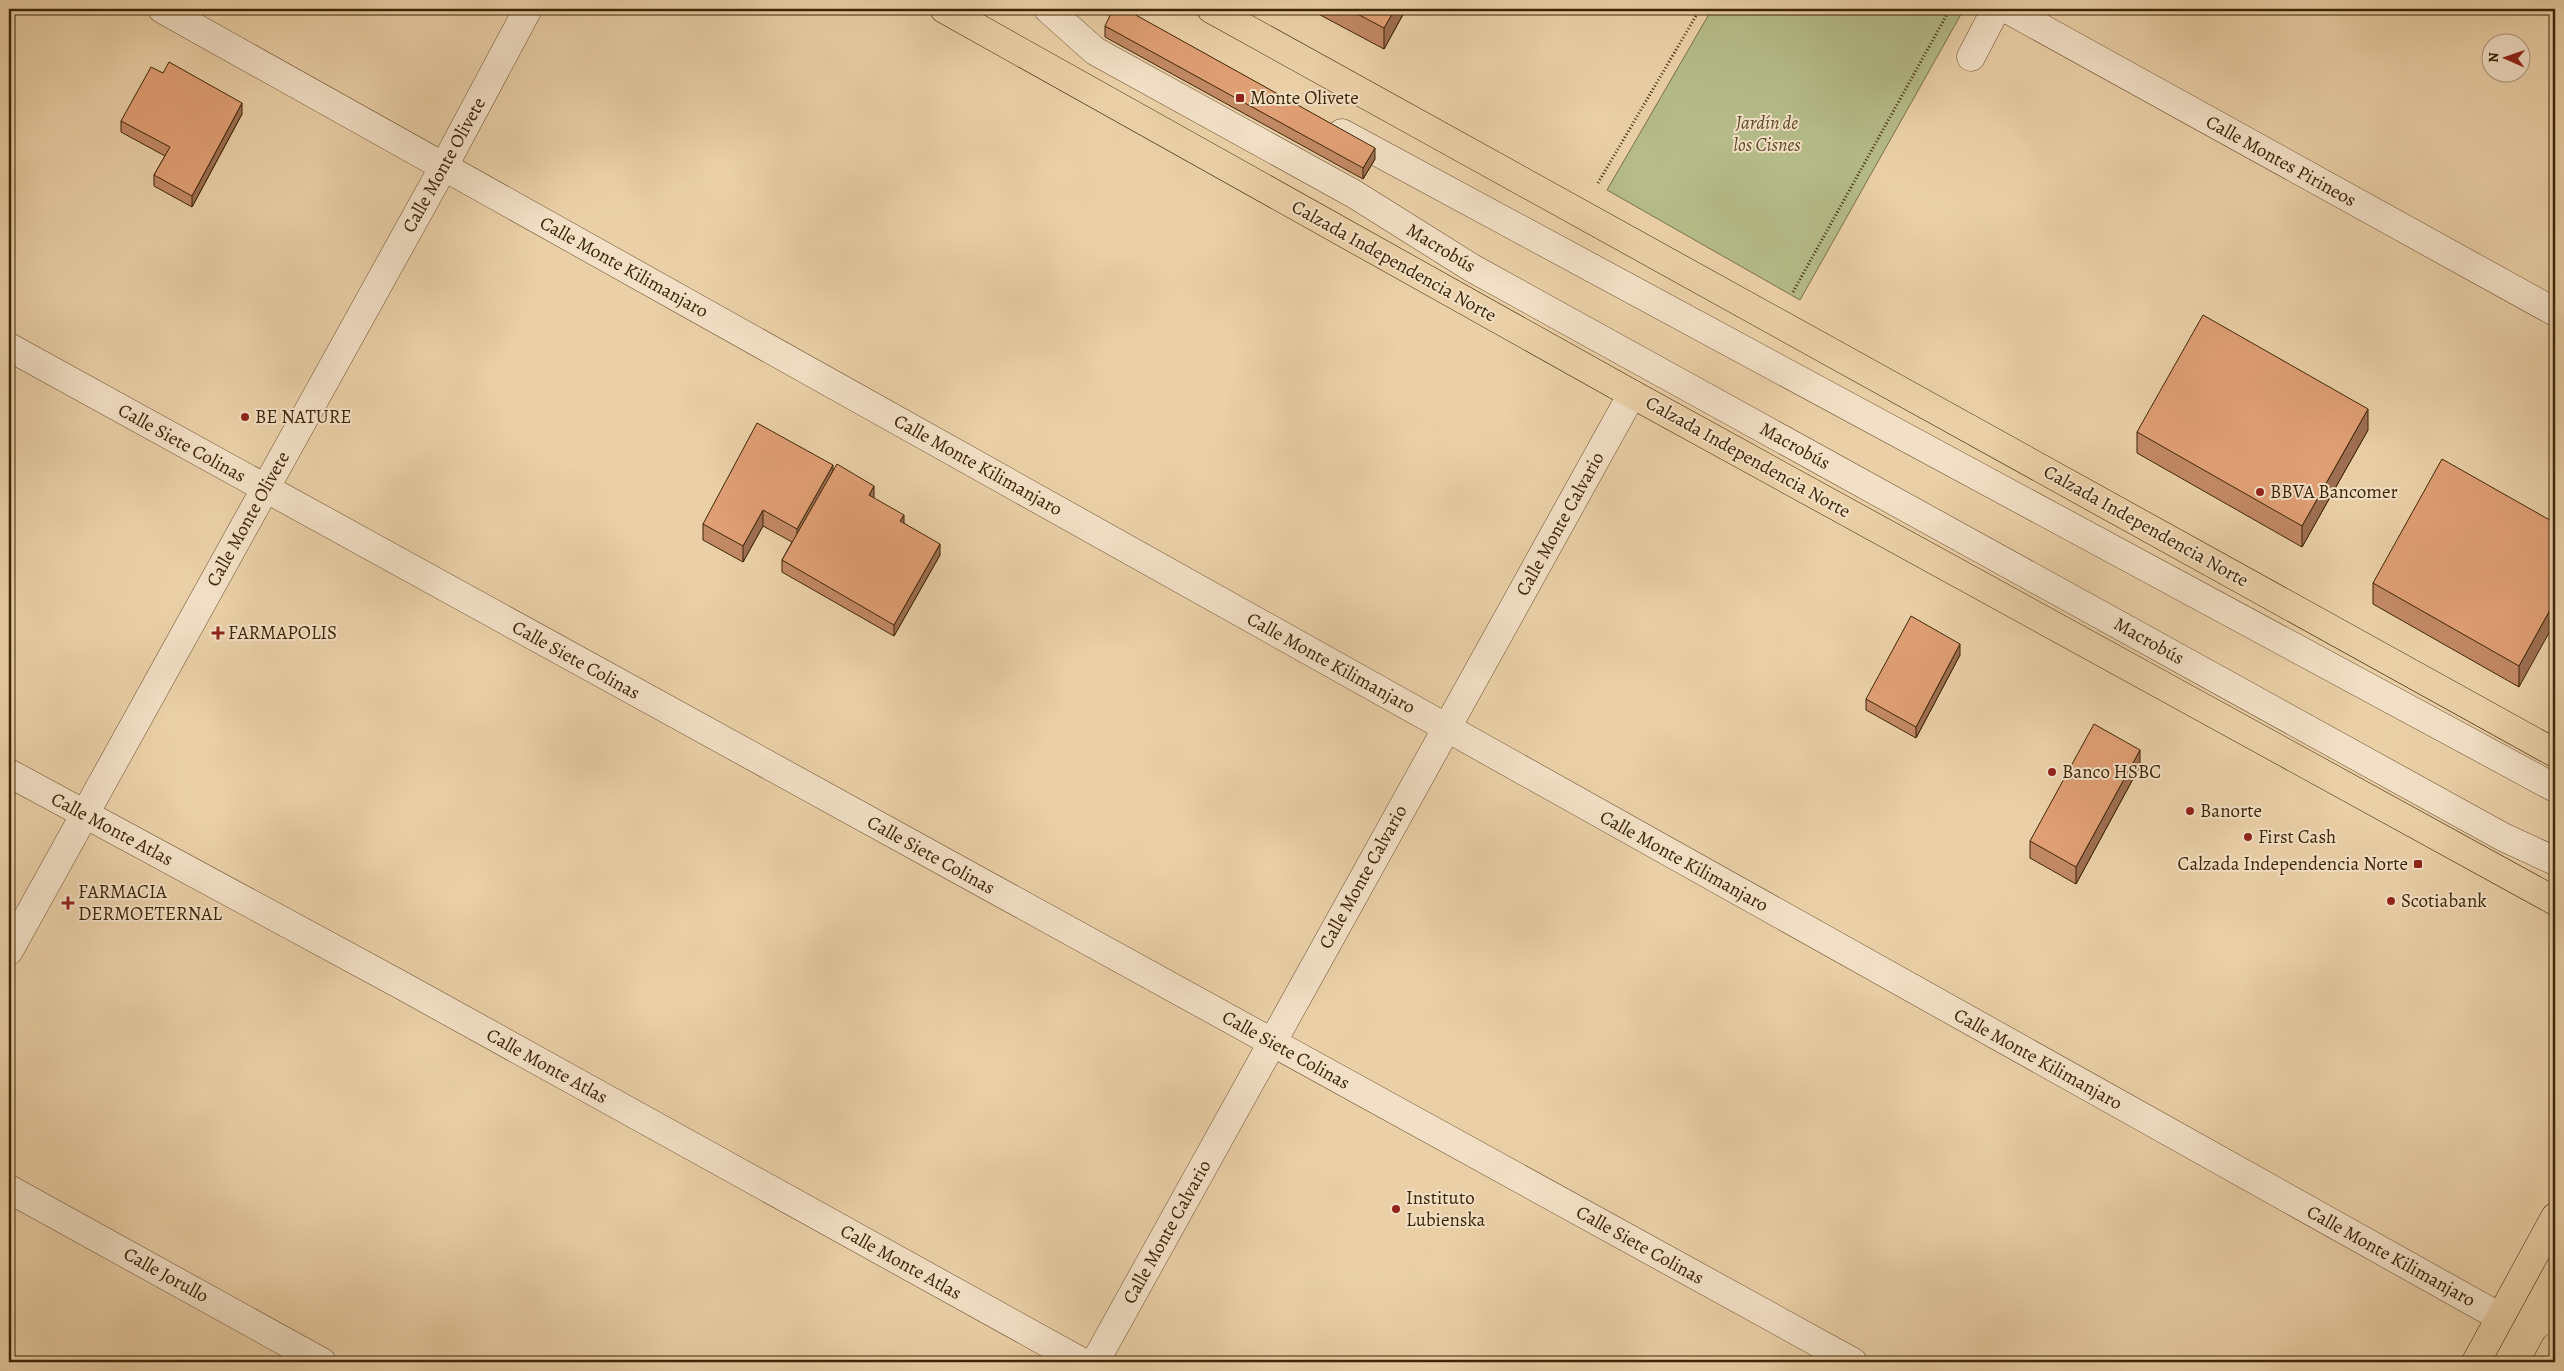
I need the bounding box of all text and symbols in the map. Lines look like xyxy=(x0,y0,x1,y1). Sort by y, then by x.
north arrow xyxy=(2482,32,2532,82)
text: N xyxy=(2484,52,2503,63)
place label: Monte Olivete xyxy=(1250,85,1359,111)
marker: Monte Olivete xyxy=(1234,92,1246,104)
street label: Calle Monte Olivete xyxy=(396,93,492,237)
street label: Calle Montes Pirineos xyxy=(2201,109,2361,213)
park label: Jardín de los Cisnes xyxy=(1733,110,1801,158)
street label: Calzada Independencia Norte xyxy=(1287,194,1501,328)
street label: Calle Monte Kilimanjaro xyxy=(535,210,713,324)
street label: Macrobús xyxy=(1401,217,1481,279)
street label: Calzada Independencia Norte xyxy=(1641,390,1855,524)
street label: Calle Siete Colinas xyxy=(113,397,251,489)
place label: BE NATURE xyxy=(255,404,352,430)
street label: Calle Monte Kilimanjaro xyxy=(889,408,1067,522)
marker: BE NATURE xyxy=(239,411,251,423)
street label: Macrobús xyxy=(1755,416,1835,476)
street label: Calle Monte Olivete xyxy=(200,447,296,591)
street label: Calle Monte Calvario xyxy=(1510,447,1610,601)
street label: Calzada Independencia Norte xyxy=(2039,459,2253,593)
place label: BBVA Bancomer xyxy=(2270,479,2398,505)
marker: BBVA Bancomer xyxy=(2254,486,2266,498)
street label: Calle Monte Kilimanjaro xyxy=(1242,606,1420,720)
street label: Macrobús xyxy=(2109,611,2189,671)
street label: Calle Siete Colinas xyxy=(507,614,645,706)
place label: FARMAPOLIS xyxy=(228,620,337,646)
marker: FARMAPOLIS xyxy=(212,627,224,639)
place label: Banco HSBC xyxy=(2062,759,2161,785)
marker: Banco HSBC xyxy=(2046,766,2058,778)
street label: Calle Monte Atlas xyxy=(46,786,178,872)
place label: Banorte xyxy=(2200,798,2262,824)
street label: Calle Monte Calvario xyxy=(1313,800,1413,954)
street label: Calle Monte Kilimanjaro xyxy=(1595,804,1773,918)
marker: Banorte xyxy=(2184,805,2196,817)
street label: Calle Siete Colinas xyxy=(862,809,1000,901)
place label: First Cash xyxy=(2258,824,2336,850)
marker: First Cash xyxy=(2242,831,2254,843)
place label: Calzada Independencia Norte xyxy=(2177,851,2408,877)
marker: Calzada Independencia Norte xyxy=(2412,858,2424,870)
place label: FARMACIA DERMOETERNAL xyxy=(78,879,222,927)
place label: Scotiabank xyxy=(2401,888,2487,914)
marker: Scotiabank xyxy=(2385,895,2397,907)
marker: FARMACIA DERMOETERNAL xyxy=(62,897,74,909)
street label: Calle Monte Kilimanjaro xyxy=(1949,1002,2127,1116)
street label: Calle Siete Colinas xyxy=(1217,1004,1355,1096)
street label: Calle Monte Atlas xyxy=(482,1022,612,1110)
street label: Calle Monte Calvario xyxy=(1117,1155,1217,1309)
place label: Instituto Lubienska xyxy=(1406,1185,1486,1233)
street label: Calle Siete Colinas xyxy=(1571,1199,1709,1291)
street label: Calle Monte Kilimanjaro xyxy=(2302,1199,2480,1313)
marker: Instituto Lubienska xyxy=(1390,1203,1402,1215)
street label: Calle Monte Atlas xyxy=(836,1218,966,1306)
street label: Calle Jorullo xyxy=(119,1241,213,1309)

